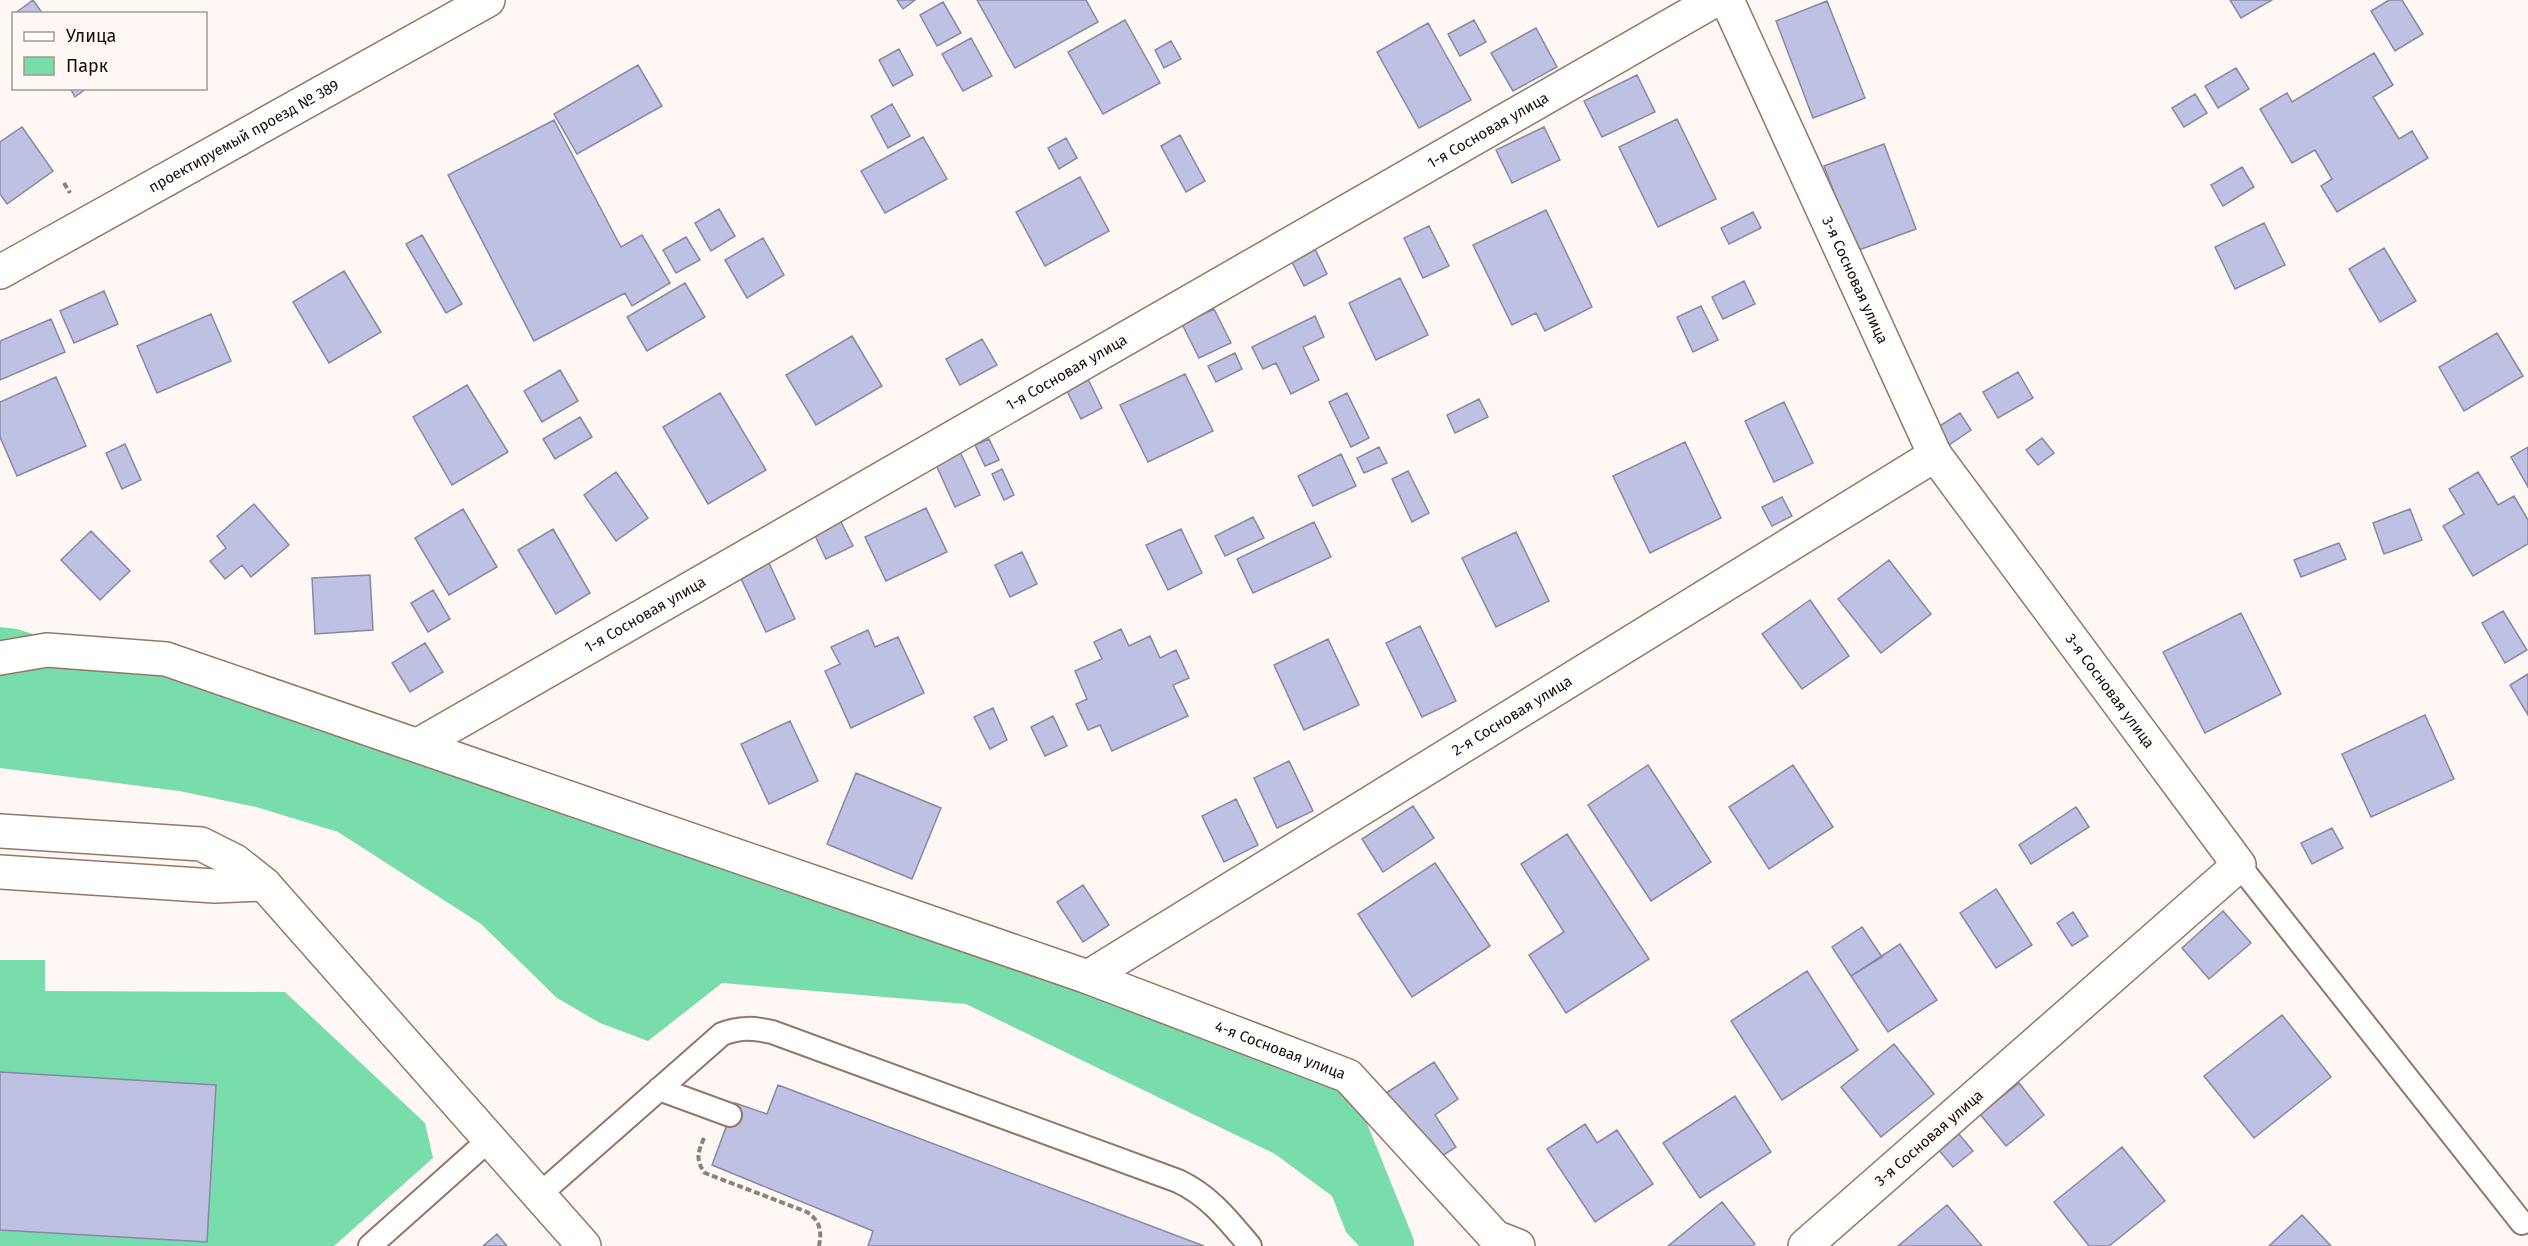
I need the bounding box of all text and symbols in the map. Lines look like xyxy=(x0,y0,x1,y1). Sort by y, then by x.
legend xyxy=(12,12,207,90)
text: Улица xyxy=(66,25,116,47)
text: Парк xyxy=(66,55,109,77)
street label: проектируемый проезд № 389 xyxy=(145,76,342,196)
street label: 1-я Сосновая улица xyxy=(1424,88,1552,172)
street label: 3-я Сосновая улица xyxy=(1818,214,1892,347)
street label: 1-я Сосновая улица xyxy=(1003,331,1130,414)
street label: 1-я Сосновая улица xyxy=(581,573,709,656)
street label: 3-я Сосновая улица xyxy=(2062,630,2158,752)
street label: 2-я Сосновая улица xyxy=(1449,672,1575,760)
street label: 4-я Сосновая улица xyxy=(1212,1017,1348,1083)
street label: 3-я Сосновая улица xyxy=(1871,1086,1987,1190)

